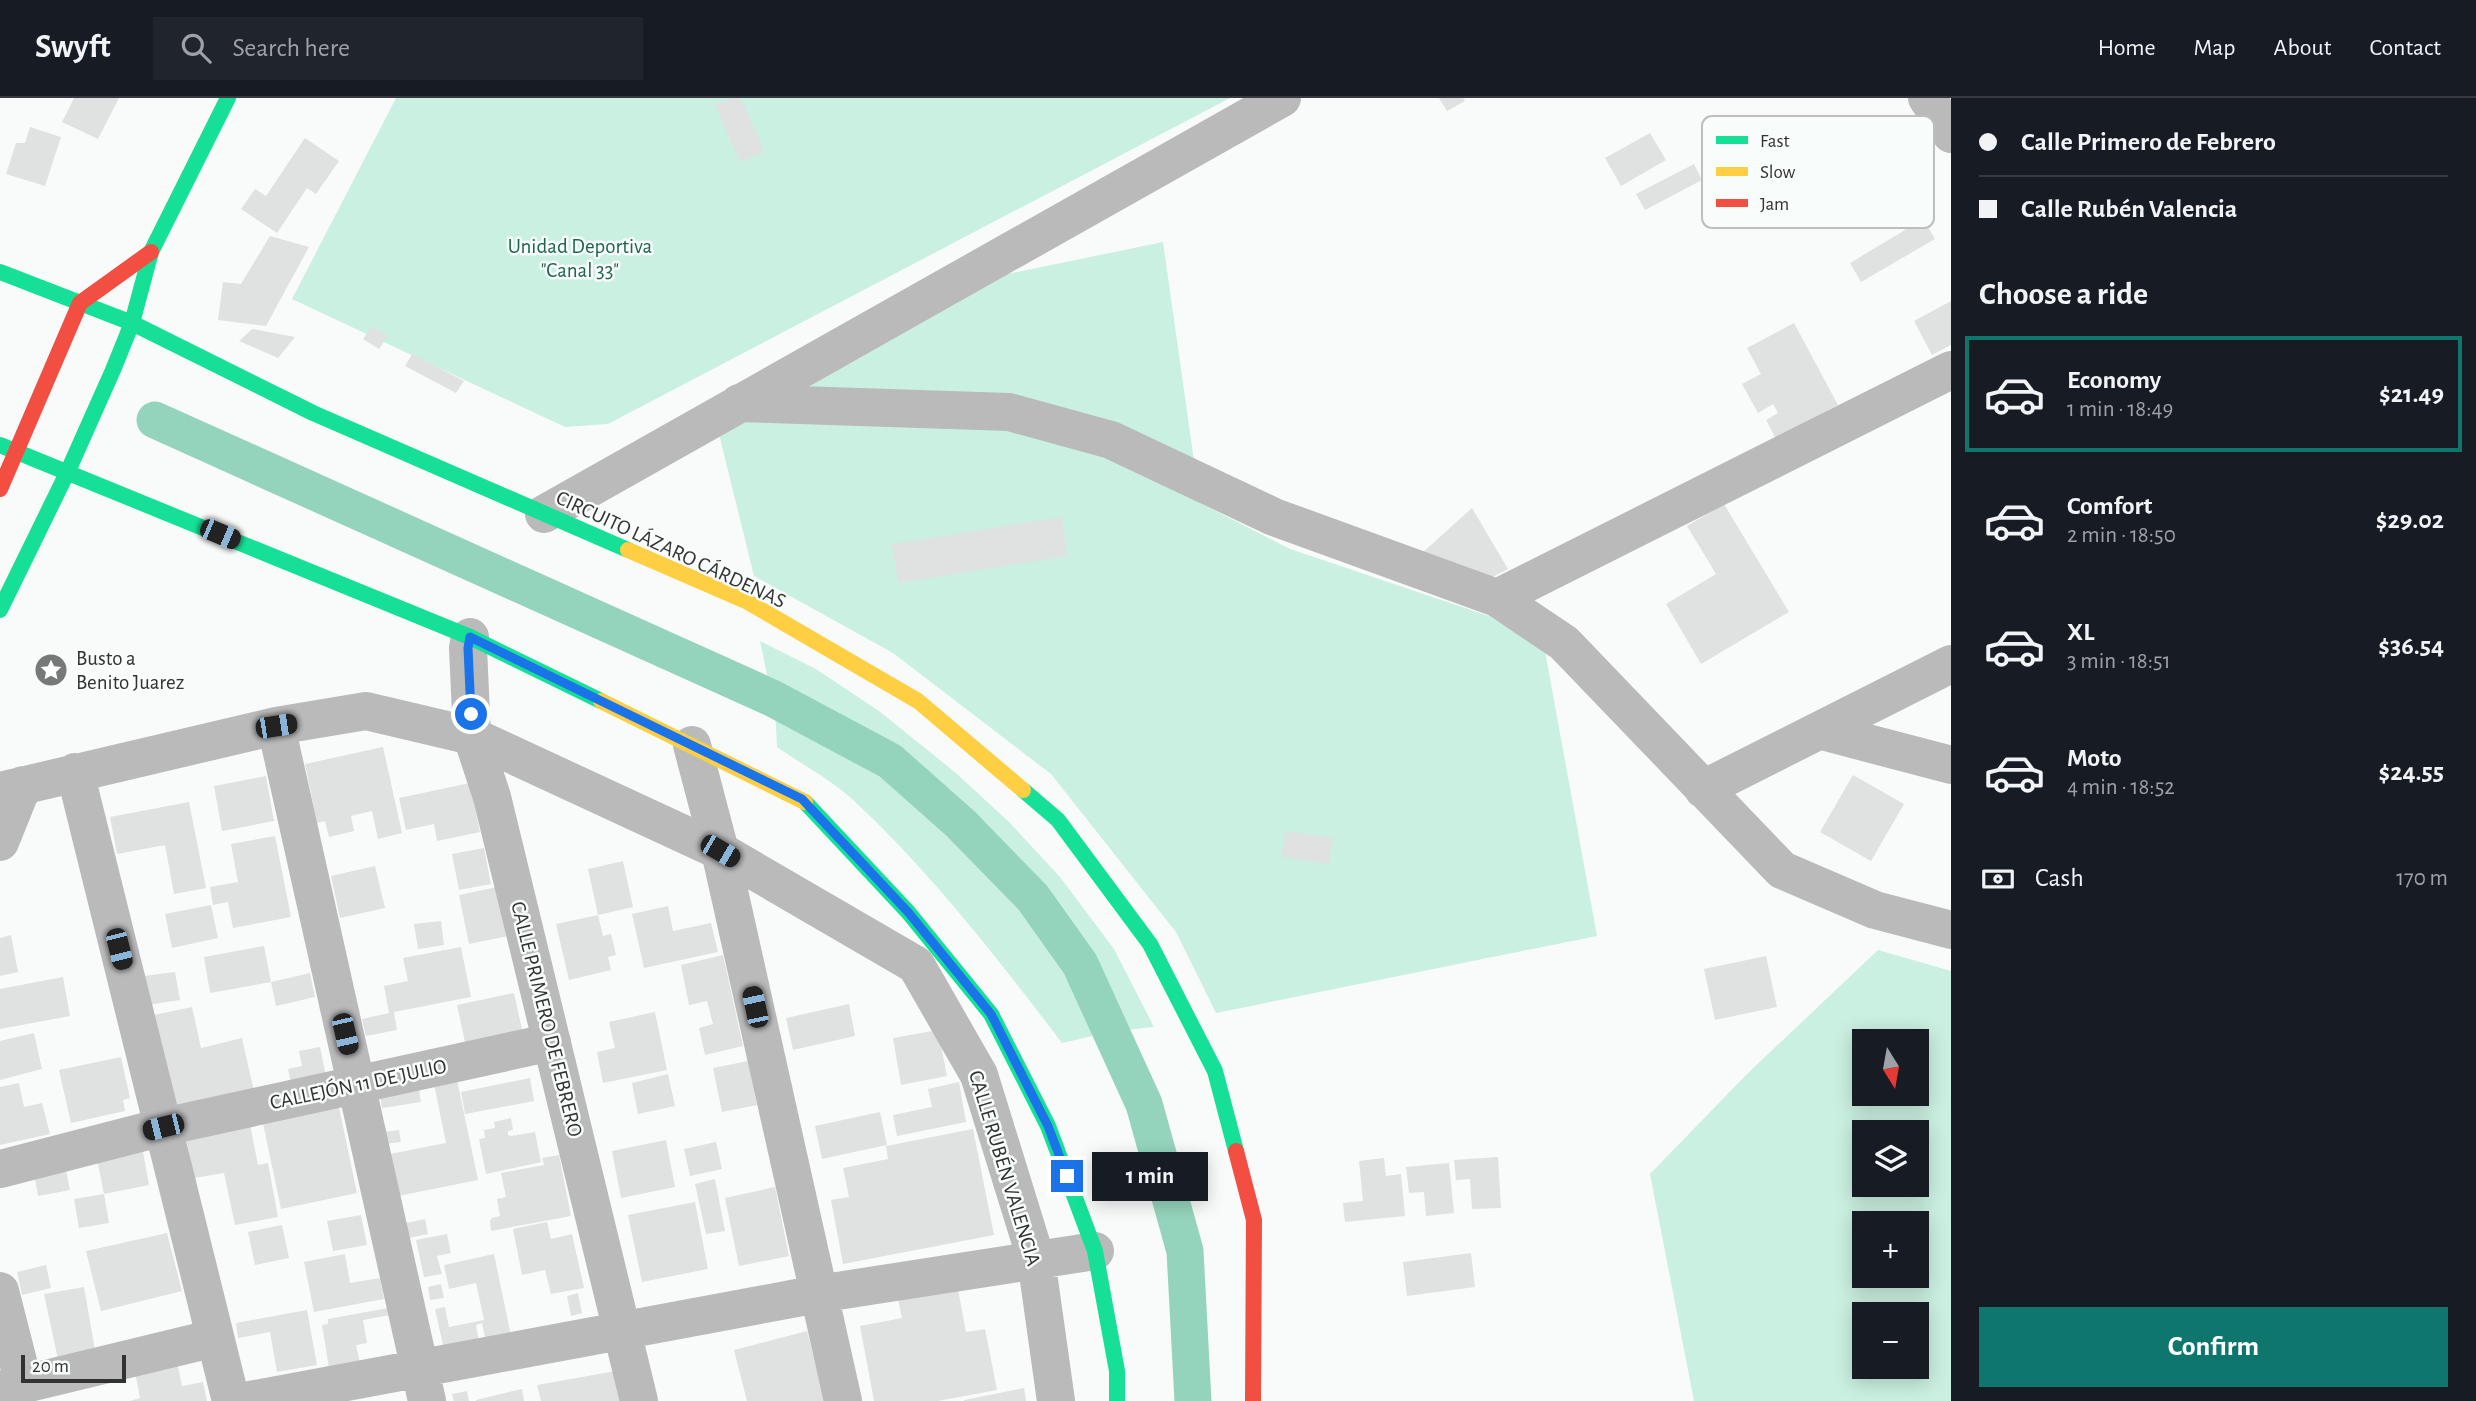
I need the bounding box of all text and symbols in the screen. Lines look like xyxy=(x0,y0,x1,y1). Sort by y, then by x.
search box xyxy=(153,17,643,80)
icon: search xyxy=(177,29,215,67)
text: Swyft xyxy=(35,31,111,64)
text: Search here xyxy=(233,35,350,61)
text: Home xyxy=(2098,36,2156,60)
text: Map xyxy=(2194,36,2236,60)
text: About xyxy=(2274,36,2331,60)
text: Contact xyxy=(2369,36,2441,60)
legend xyxy=(1702,116,1934,228)
text: Calle Primero de Febrero xyxy=(2021,129,2276,155)
text: Fast xyxy=(1760,132,1790,151)
text: Slow xyxy=(1760,163,1796,182)
text: Jam xyxy=(1760,195,1789,214)
text: Calle Rubén Valencia xyxy=(2021,196,2237,222)
park label: Unidad Deportiva "Canal 33" xyxy=(508,236,652,281)
text: Choose a ride xyxy=(1979,278,2148,310)
icon: car xyxy=(1983,363,2046,426)
text: Economy xyxy=(2067,367,2161,393)
text: $21.49 xyxy=(2379,381,2444,407)
text: 1 min · 18:49 xyxy=(2067,398,2173,421)
street label: CIRCUITO LÁZARO CÁRDENAS xyxy=(553,485,790,612)
icon: car xyxy=(1983,489,2046,552)
text: Comfort xyxy=(2067,493,2152,519)
text: $29.02 xyxy=(2376,507,2444,533)
car xyxy=(197,516,244,552)
text: 2 min · 18:50 xyxy=(2067,524,2176,547)
icon: car xyxy=(1983,615,2046,678)
text: XL xyxy=(2067,619,2094,645)
text: $36.54 xyxy=(2378,633,2444,659)
place label: Busto a Benito Juarez xyxy=(76,648,184,693)
text: 3 min · 18:51 xyxy=(2067,650,2171,673)
place icon: Busto a Benito Juarez xyxy=(32,651,70,689)
route start xyxy=(455,698,487,730)
car xyxy=(254,712,299,740)
icon: car xyxy=(1983,741,2046,804)
text: Moto xyxy=(2067,745,2122,771)
text: $24.55 xyxy=(2379,759,2444,785)
text: 4 min · 18:52 xyxy=(2067,776,2175,799)
car xyxy=(697,831,744,871)
icon: cash xyxy=(1979,860,2017,898)
text: Cash xyxy=(2035,865,2084,891)
text: 170 m xyxy=(2396,867,2448,890)
street label: CALLE PRIMERO DE FEBRERO xyxy=(507,899,586,1139)
car xyxy=(104,926,135,972)
car xyxy=(741,984,770,1030)
car xyxy=(331,1011,360,1057)
north arrow xyxy=(1852,1029,1928,1106)
map controls xyxy=(1852,1029,1929,1379)
street label: CALLEJÓN 11 DE JULIO xyxy=(267,1054,448,1113)
street label: CALLE RUBÉN VALENCIA xyxy=(965,1068,1046,1268)
car xyxy=(141,1112,186,1142)
button: layers xyxy=(1852,1120,1929,1197)
callout: 1 min xyxy=(1092,1152,1207,1200)
route end xyxy=(1051,1160,1083,1192)
text: 1 min xyxy=(1126,1165,1174,1188)
button: + xyxy=(1852,1211,1929,1288)
button: − xyxy=(1852,1302,1929,1379)
button: Confirm xyxy=(1979,1307,2448,1387)
scale bar xyxy=(21,1352,126,1384)
text: 20 m xyxy=(32,1357,69,1376)

